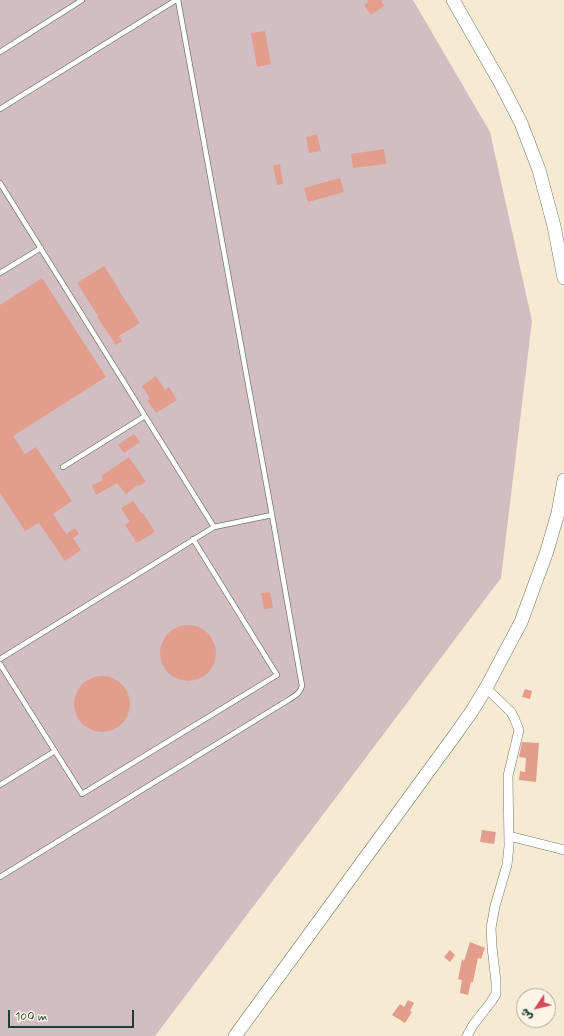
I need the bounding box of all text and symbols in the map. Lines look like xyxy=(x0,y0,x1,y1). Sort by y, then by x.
north arrow xyxy=(516,988,556,1028)
scale bar xyxy=(10,1002,136,1028)
text: ش xyxy=(518,1005,536,1023)
text: 100 m xyxy=(15,1009,47,1025)

